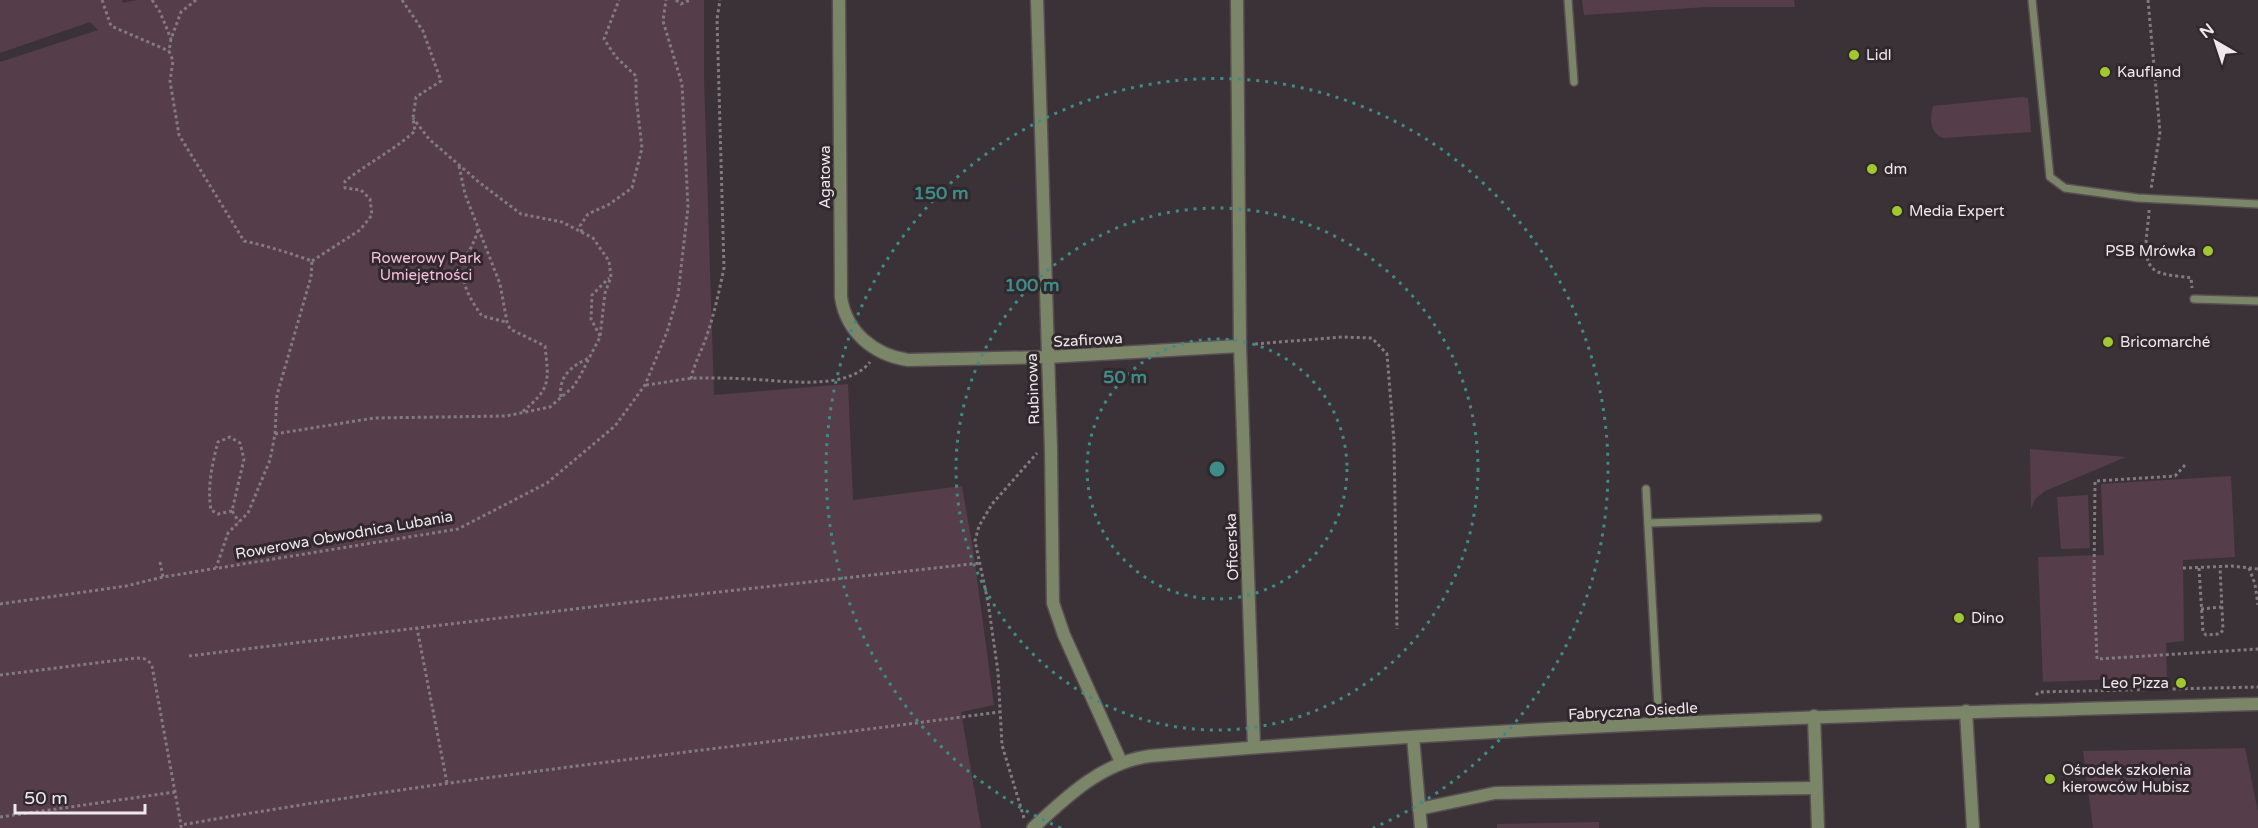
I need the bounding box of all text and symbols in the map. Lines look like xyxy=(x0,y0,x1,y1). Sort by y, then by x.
north arrow xyxy=(2186,12,2246,72)
text: N xyxy=(2196,19,2218,43)
place label: Lidl xyxy=(1866,46,1892,64)
marker: Lidl xyxy=(1847,48,1861,62)
place label: Kaufland xyxy=(2117,63,2181,81)
marker: Kaufland xyxy=(2098,65,2112,79)
street label: Agatowa xyxy=(816,145,834,209)
place label: dm xyxy=(1884,160,1907,178)
marker: dm xyxy=(1865,162,1879,176)
text: 150 m xyxy=(913,182,969,204)
place label: Media Expert xyxy=(1909,202,2005,220)
marker: Media Expert xyxy=(1890,204,1904,218)
place label: PSB Mrówka xyxy=(2105,242,2196,260)
marker: PSB Mrówka xyxy=(2201,244,2215,258)
park label: Rowerowy Park Umiejętności xyxy=(371,249,481,284)
text: 100 m xyxy=(1004,274,1060,296)
street label: Szafirowa xyxy=(1053,329,1123,351)
place label: Bricomarché xyxy=(2120,333,2210,351)
marker: Bricomarché xyxy=(2101,335,2115,349)
street label: Rubinowa xyxy=(1023,353,1043,425)
text: 50 m xyxy=(1103,366,1147,388)
centre of rings xyxy=(1207,459,1227,479)
street label: Rowerowa Obwodnica Lubania xyxy=(234,507,454,563)
street label: Oficerska xyxy=(1222,513,1242,581)
place label: Dino xyxy=(1971,609,2004,627)
marker: Dino xyxy=(1952,611,1966,625)
place label: Leo Pizza xyxy=(2102,674,2169,692)
marker: Leo Pizza xyxy=(2174,676,2188,690)
street label: Fabryczna Osiedle xyxy=(1568,699,1698,723)
place label: Ośrodek szkolenia kierowców Hubisz xyxy=(2062,761,2191,796)
marker: Ośrodek szkolenia kierowców Hubisz xyxy=(2043,772,2057,786)
scale bar xyxy=(15,777,146,815)
text: 50 m xyxy=(24,787,68,809)

